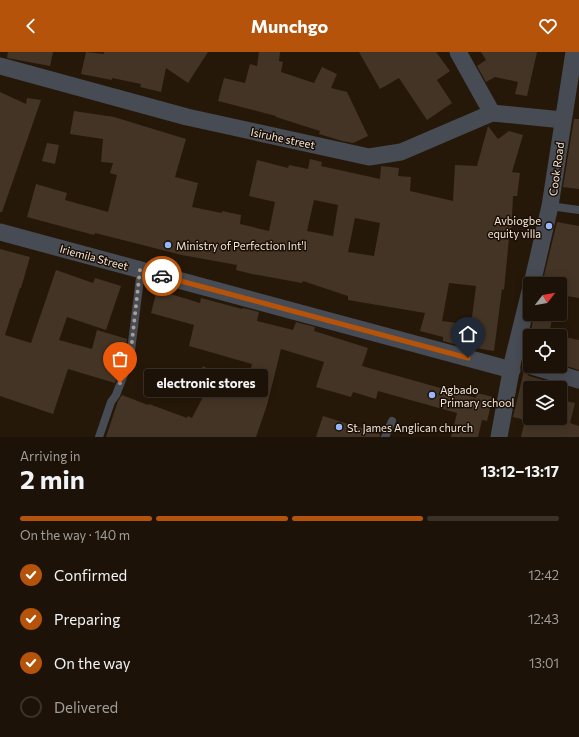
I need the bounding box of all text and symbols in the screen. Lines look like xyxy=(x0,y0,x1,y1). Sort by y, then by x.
icon: back xyxy=(20,15,42,37)
text: Munchgo xyxy=(251,15,328,37)
icon: heart xyxy=(537,15,559,37)
street label: Isiruhe street xyxy=(250,125,317,151)
street label: Cook Road xyxy=(546,141,566,197)
place label: Avbiogbe equity villa xyxy=(488,214,541,240)
marker: Avbiogbe equity villa xyxy=(544,221,554,231)
place label: Ministry of Perfection Int'l xyxy=(176,239,307,252)
marker: Ministry of Perfection Int'l xyxy=(163,240,173,250)
street label: Iriemila Street xyxy=(58,242,130,272)
courier xyxy=(142,256,182,296)
icon: car xyxy=(151,265,173,287)
north arrow xyxy=(523,277,567,321)
map controls xyxy=(523,277,567,425)
pin xyxy=(451,317,485,358)
icon: home xyxy=(457,323,479,345)
button: locate xyxy=(523,329,567,373)
pin xyxy=(103,342,137,383)
icon: bag xyxy=(109,348,131,370)
callout: electronic stores xyxy=(144,369,268,397)
text: electronic stores xyxy=(156,375,256,391)
button: layers xyxy=(523,381,567,425)
place label: Agbado Primary school xyxy=(440,383,514,409)
marker: Agbado Primary school xyxy=(427,390,437,400)
place label: St. James Anglican church xyxy=(347,421,473,435)
marker: St. James Anglican church xyxy=(334,422,344,432)
text: Arriving in xyxy=(20,448,80,464)
text: 13:12–13:17 xyxy=(480,462,559,480)
text: 2 min xyxy=(20,463,85,494)
text: On the way · 140 m xyxy=(20,527,130,543)
icon: check xyxy=(20,564,42,586)
text: Confirmed xyxy=(54,566,127,584)
text: 12:42 xyxy=(528,567,559,583)
icon: check xyxy=(20,608,42,630)
text: Preparing xyxy=(54,610,120,628)
text: 12:43 xyxy=(528,611,559,627)
icon: check xyxy=(20,652,42,674)
text: On the way xyxy=(54,654,131,672)
text: 13:01 xyxy=(529,655,559,671)
text: Delivered xyxy=(54,698,118,716)

